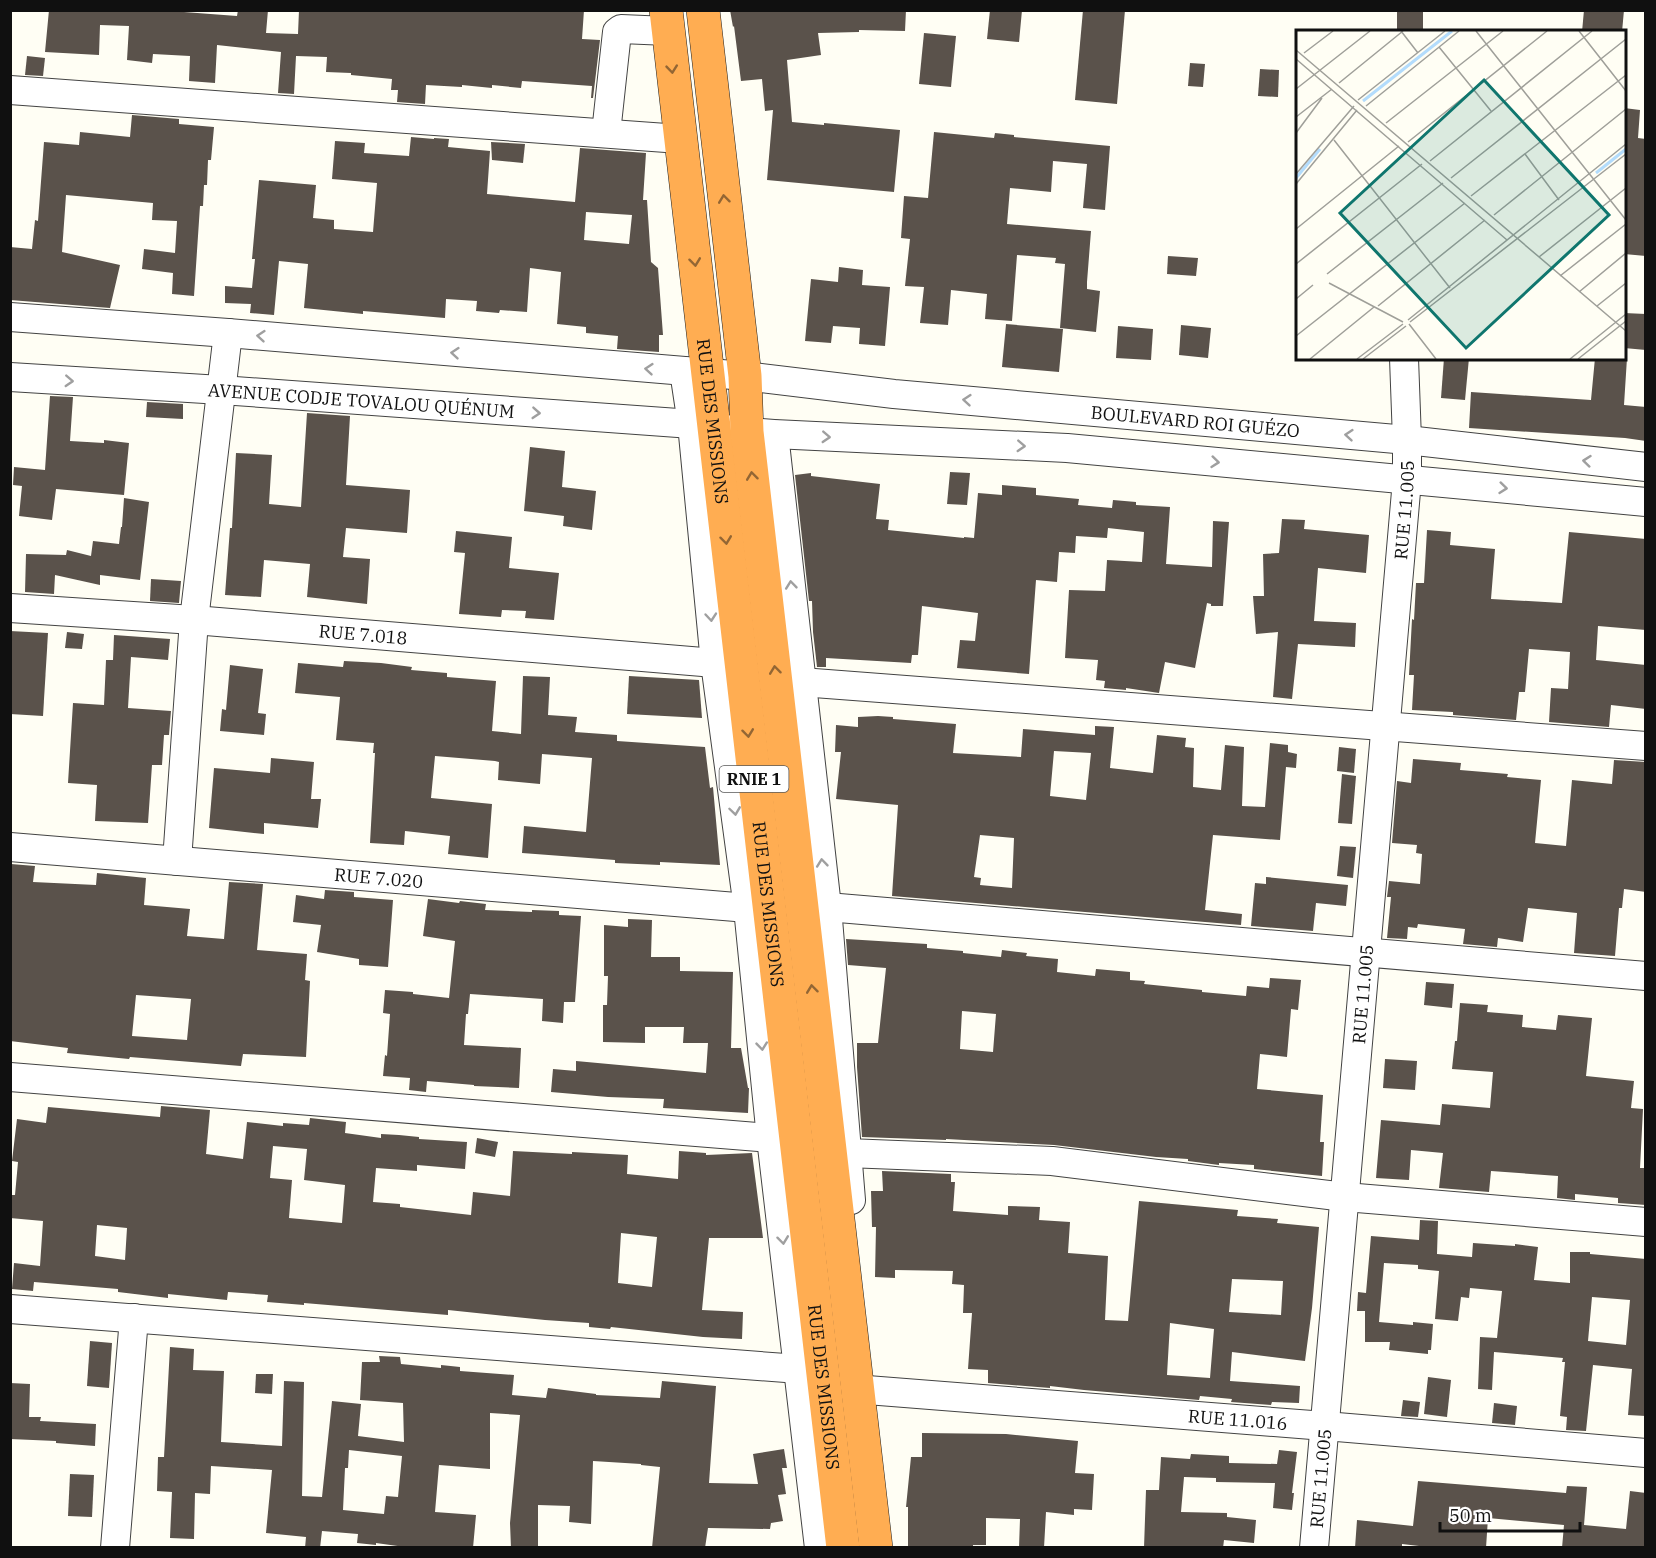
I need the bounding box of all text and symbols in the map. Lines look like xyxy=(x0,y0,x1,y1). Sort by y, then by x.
inset map xyxy=(1296,30,1626,360)
one-way arrow xyxy=(665,64,678,73)
one-way arrow xyxy=(719,194,731,203)
one-way arrow xyxy=(688,258,700,267)
one-way arrow xyxy=(256,330,265,343)
street label: RUE DES MISSIONS xyxy=(692,337,734,505)
one-way arrow xyxy=(450,347,460,360)
one-way arrow xyxy=(645,362,654,375)
one-way arrow xyxy=(64,374,73,387)
street label: AVENUE CODJE TOVALOU QUÉNUM xyxy=(207,378,515,423)
one-way arrow xyxy=(962,394,971,407)
street label: BOULEVARD ROI GUÉZO xyxy=(1090,400,1301,442)
one-way arrow xyxy=(531,406,540,419)
one-way arrow xyxy=(1345,429,1354,442)
one-way arrow xyxy=(822,430,831,443)
one-way arrow xyxy=(1017,439,1026,452)
one-way arrow xyxy=(1211,455,1220,468)
one-way arrow xyxy=(1583,455,1592,468)
street label: RUE 11.005 xyxy=(1389,460,1419,561)
one-way arrow xyxy=(746,472,759,481)
one-way arrow xyxy=(1499,481,1508,494)
one-way arrow xyxy=(719,535,732,544)
one-way arrow xyxy=(785,581,798,590)
one-way arrow xyxy=(704,613,717,622)
street label: RUE 7.018 xyxy=(318,619,408,649)
one-way arrow xyxy=(769,665,781,674)
one-way arrow xyxy=(742,729,754,738)
road number: RNIE 1 xyxy=(720,766,789,792)
one-way arrow xyxy=(729,806,741,815)
street label: RUE DES MISSIONS xyxy=(748,820,790,988)
one-way arrow xyxy=(816,858,828,867)
street label: RUE 7.020 xyxy=(333,862,424,893)
street label: RUE 11.005 xyxy=(1346,943,1378,1045)
one-way arrow xyxy=(806,984,819,993)
one-way arrow xyxy=(755,1042,768,1051)
one-way arrow xyxy=(777,1236,789,1245)
street label: RUE DES MISSIONS xyxy=(804,1303,845,1471)
street label: RUE 11.016 xyxy=(1187,1404,1288,1435)
street label: RUE 11.005 xyxy=(1304,1428,1336,1529)
scale bar xyxy=(1440,1495,1580,1533)
text: 50 m xyxy=(1449,1504,1492,1527)

